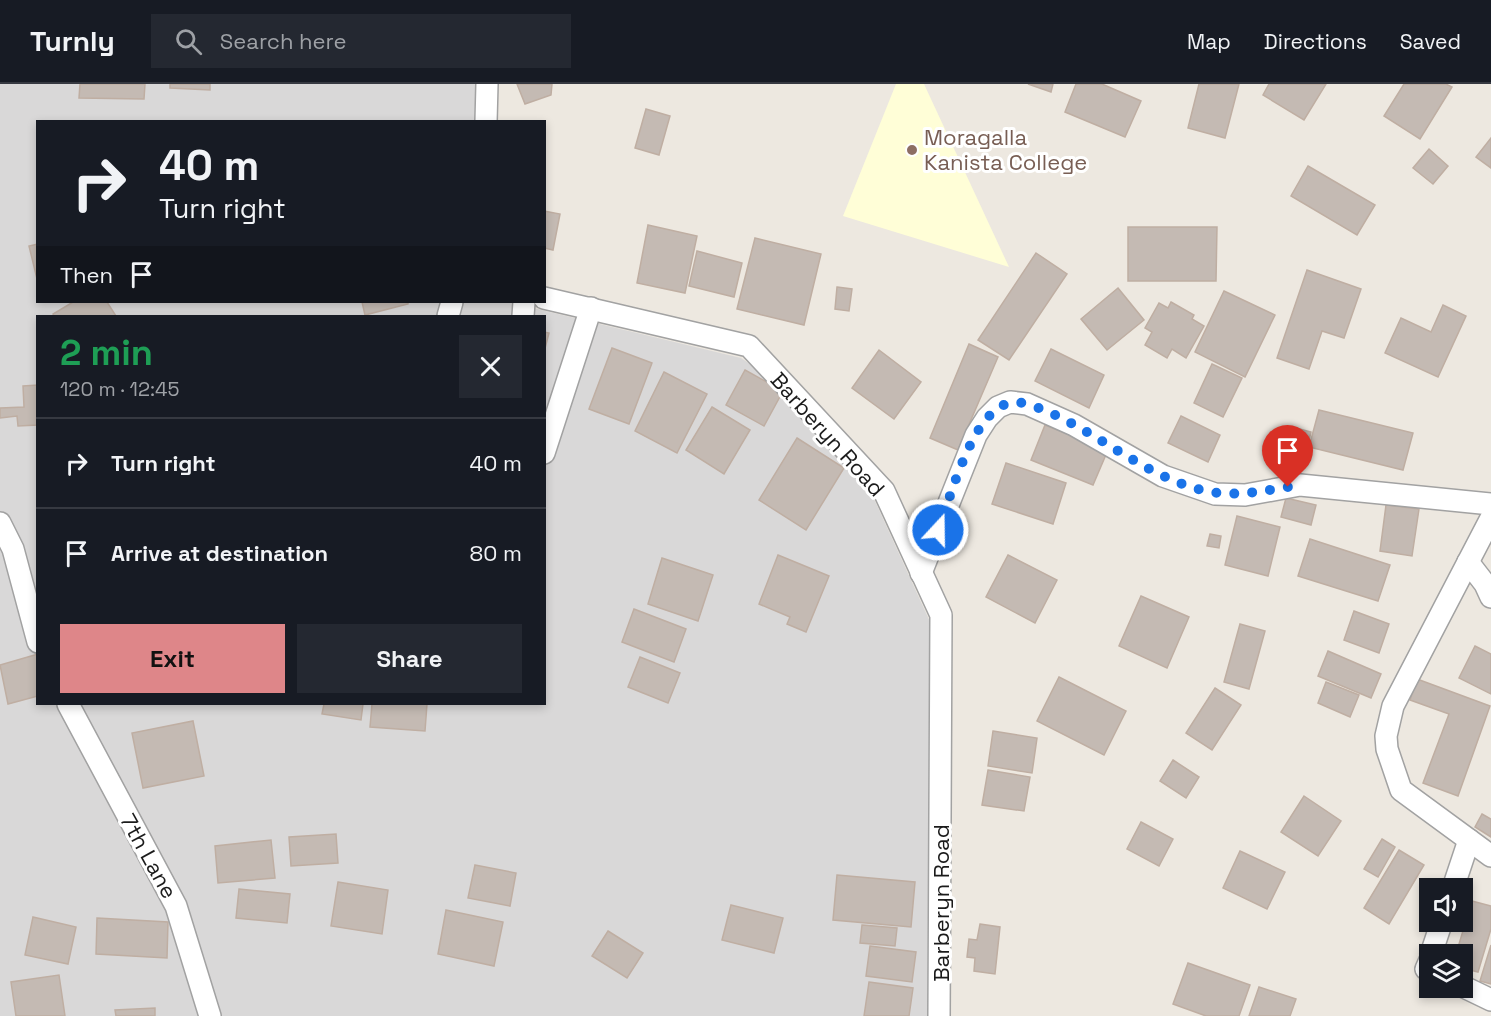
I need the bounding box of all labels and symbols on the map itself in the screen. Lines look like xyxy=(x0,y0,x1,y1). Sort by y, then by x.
place label: Moragalla Kanista College xyxy=(924,123,1087,176)
marker: Moragalla Kanista College xyxy=(905,143,919,157)
street label: Barberyn Road xyxy=(765,366,891,502)
pin xyxy=(1262,425,1313,487)
position arrow xyxy=(906,498,970,562)
street label: 7th Lane xyxy=(114,809,184,903)
street label: Barberyn Road xyxy=(927,824,955,982)

